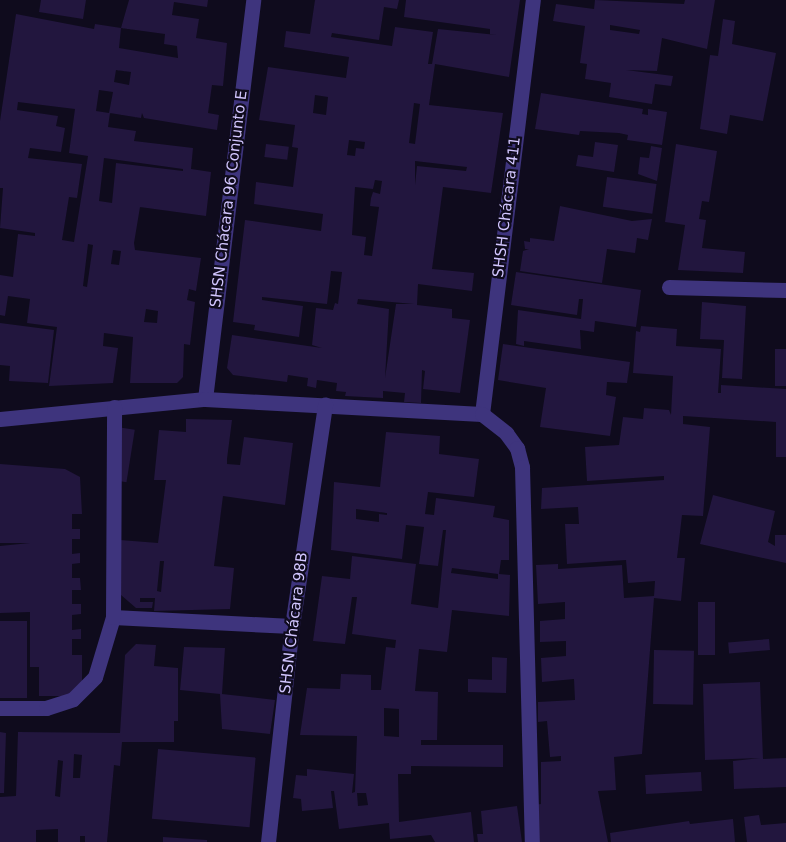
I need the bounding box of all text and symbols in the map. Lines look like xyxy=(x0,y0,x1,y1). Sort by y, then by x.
street label: SHSN Chácara 96 Conjunto E xyxy=(207,89,251,309)
street label: SHSH Chácara 411 xyxy=(489,136,525,278)
street label: SHSN Chácara 98B xyxy=(276,551,312,695)

